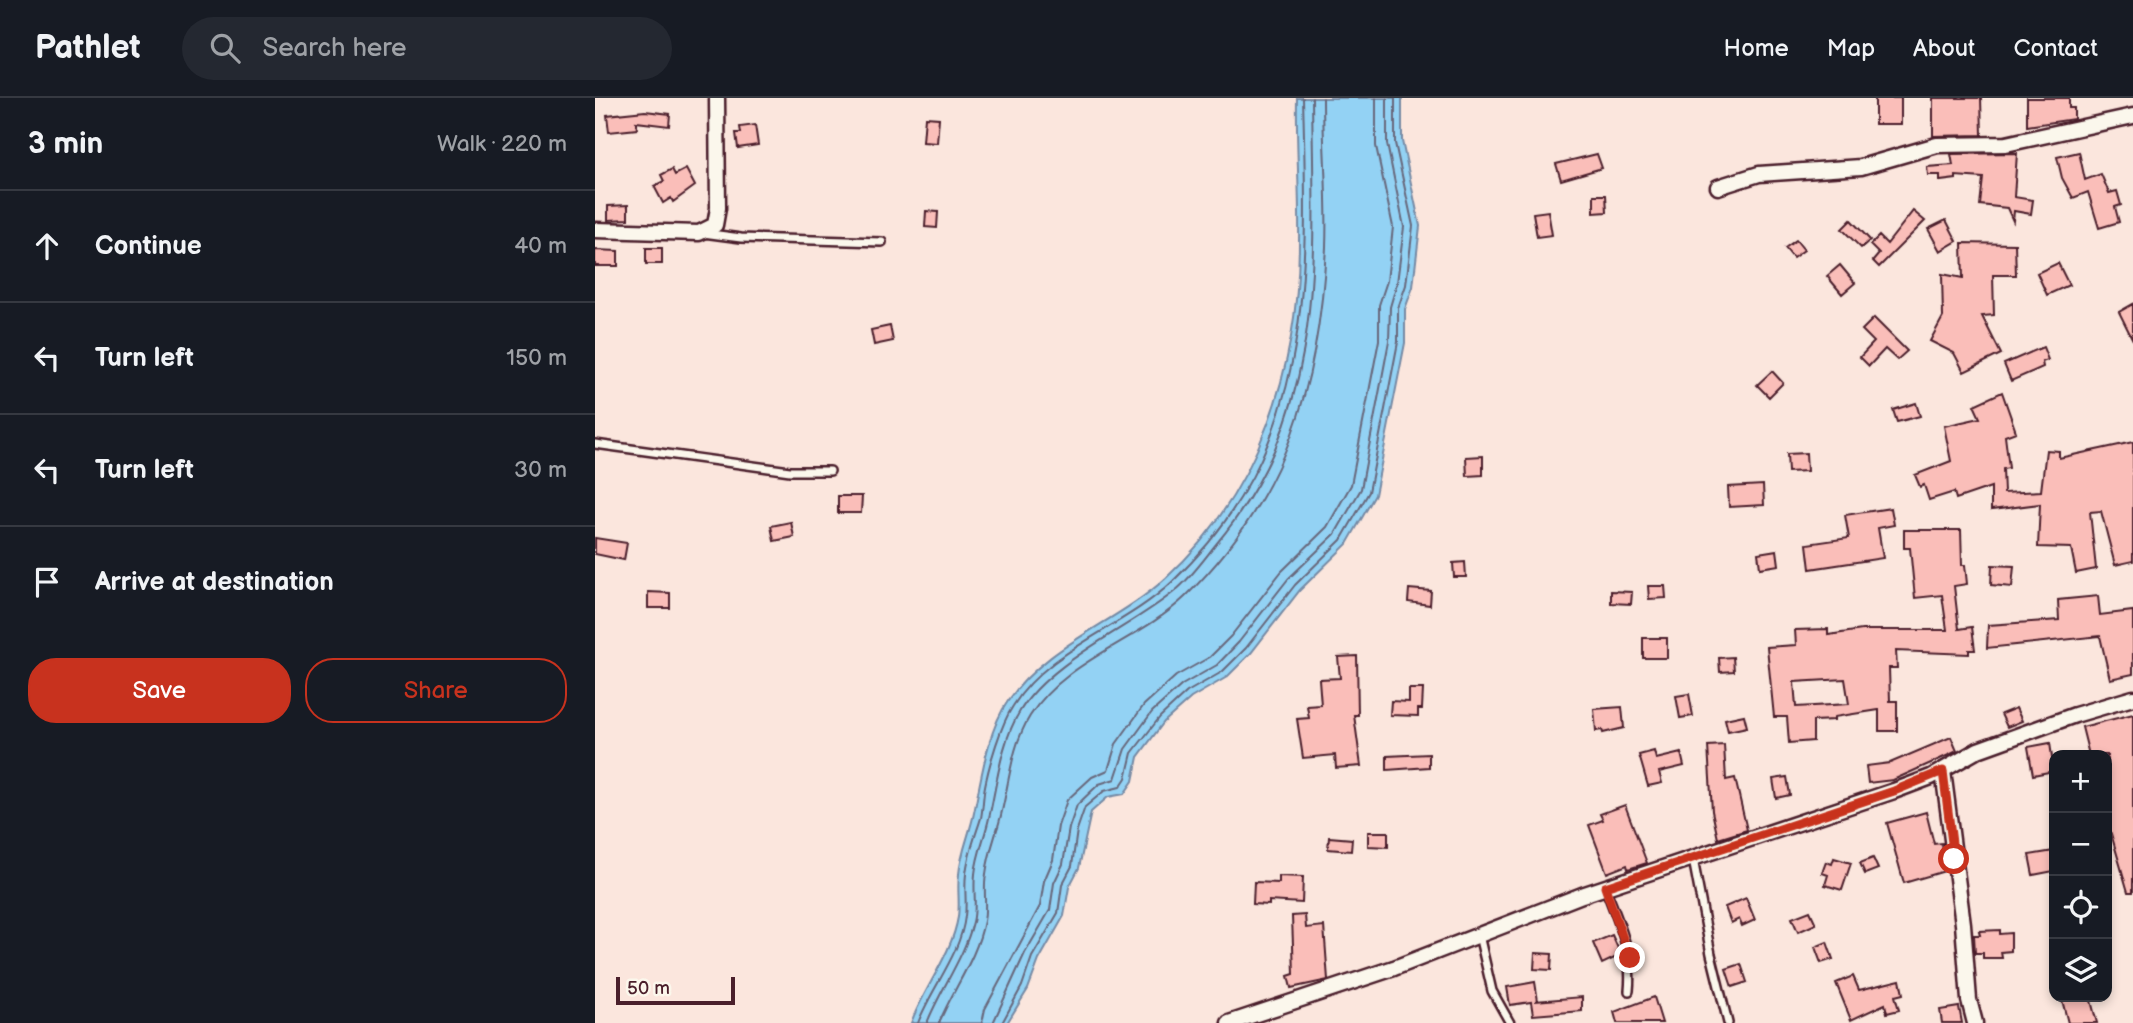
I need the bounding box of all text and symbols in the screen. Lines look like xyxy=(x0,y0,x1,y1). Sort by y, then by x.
search box xyxy=(182,17,672,80)
text: Pathlet xyxy=(35,28,140,68)
icon: search xyxy=(206,29,244,67)
text: Search here xyxy=(262,33,406,64)
text: Home xyxy=(1724,34,1789,63)
text: Map xyxy=(1827,34,1875,63)
text: About xyxy=(1913,34,1975,63)
text: Contact xyxy=(2013,34,2098,63)
text: 3 min xyxy=(28,126,103,162)
text: Walk · 220 m xyxy=(437,130,567,158)
icon: ahead xyxy=(28,227,66,265)
text: Continue xyxy=(95,231,202,262)
text: 40 m xyxy=(514,232,567,260)
icon: left xyxy=(28,339,66,377)
text: Turn left xyxy=(95,343,194,374)
text: 150 m xyxy=(506,344,567,372)
icon: left xyxy=(28,451,66,489)
text: Turn left xyxy=(95,455,194,486)
text: 30 m xyxy=(514,456,567,484)
icon: arrive xyxy=(28,563,66,601)
text: Arrive at destination xyxy=(95,567,334,598)
button: Save xyxy=(28,658,291,723)
button: Share xyxy=(305,658,567,723)
map controls xyxy=(2049,750,2112,1002)
button: + xyxy=(2049,750,2112,813)
button: − xyxy=(2049,813,2112,876)
route start xyxy=(1938,843,1969,874)
button: locate xyxy=(2049,876,2112,939)
button: layers xyxy=(2049,939,2112,1002)
route end xyxy=(1614,942,1645,973)
scale bar xyxy=(616,974,735,1006)
text: 50 m xyxy=(627,977,670,1000)

